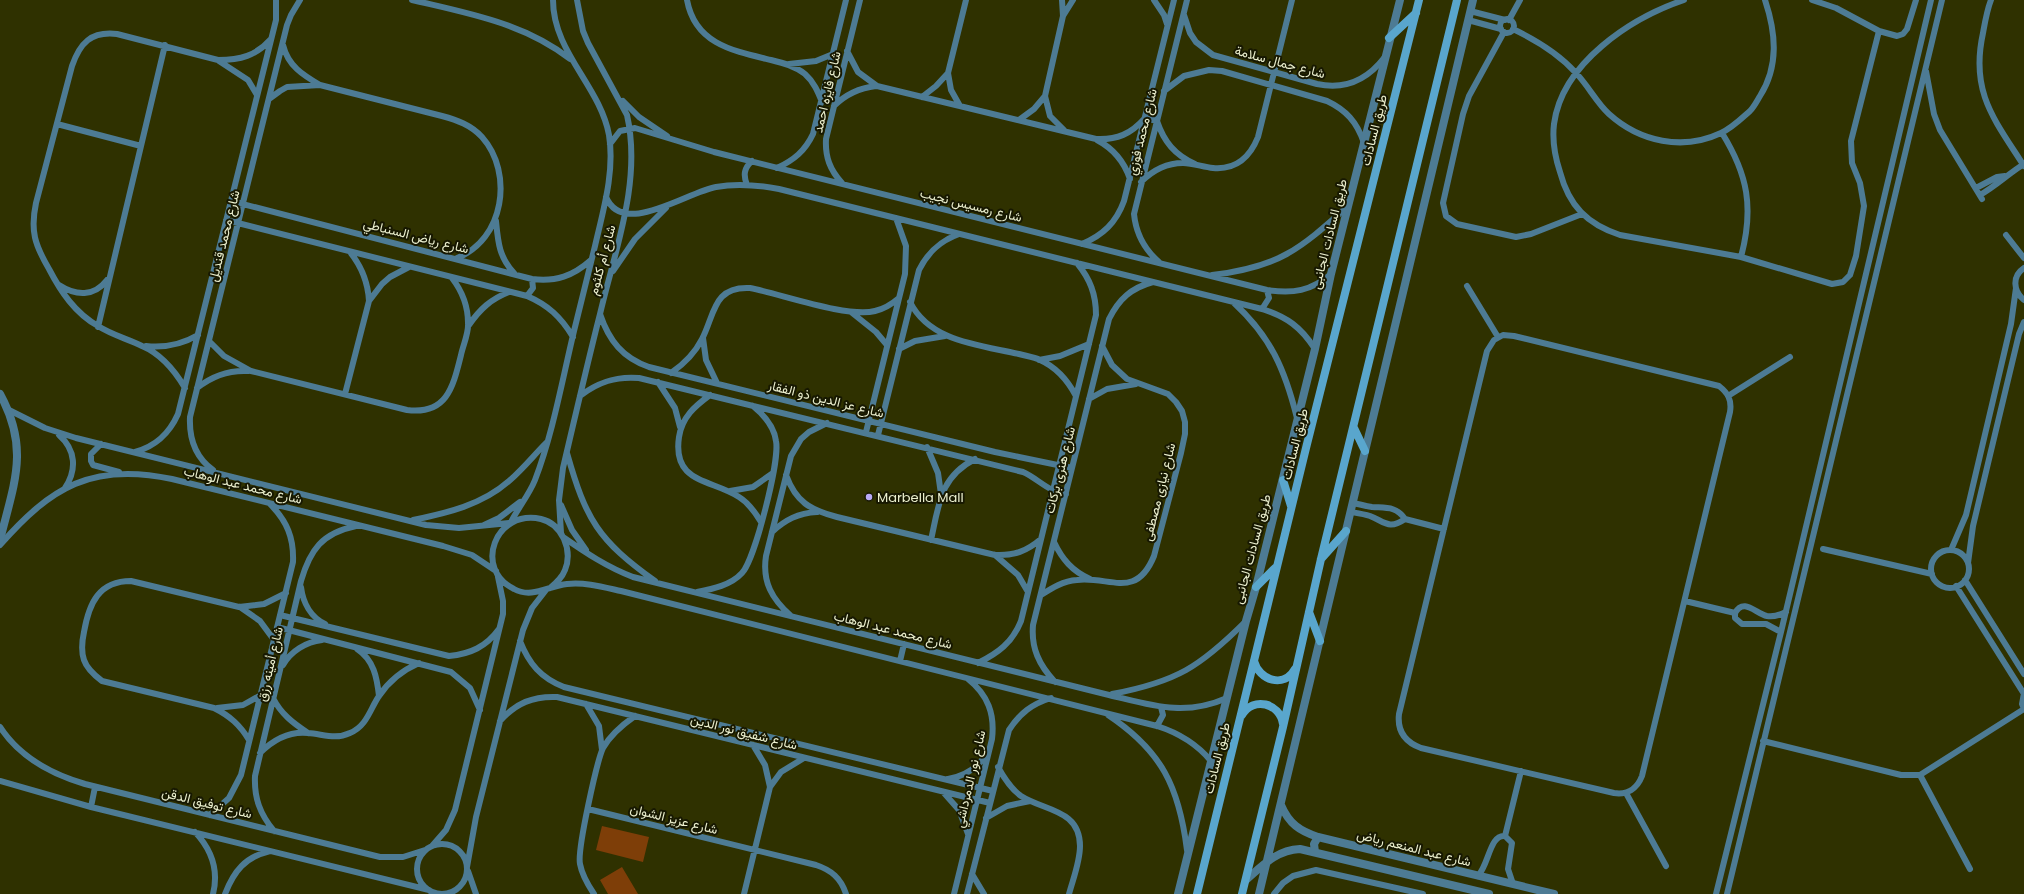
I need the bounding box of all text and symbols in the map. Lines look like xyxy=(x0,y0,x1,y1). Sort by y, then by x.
street label: شارع جمال سلامة xyxy=(1233,41,1327,83)
street label: شارع فايزه احمد xyxy=(808,49,846,135)
street label: شارع محمد فوزي xyxy=(1122,87,1163,178)
street label: طريق السادات xyxy=(1356,92,1392,168)
street label: طريق السادات الجانبى xyxy=(1306,177,1352,291)
street label: شارع رمسيس نجيب xyxy=(918,183,1024,227)
street label: شارع محمد قنديل xyxy=(203,188,245,284)
street label: شارع رياض السنباطي xyxy=(361,214,471,259)
street label: شارع أم كلثوم xyxy=(584,223,620,297)
street label: شارع عز الدين ذو الفقار xyxy=(765,375,886,423)
street label: طريق السادات xyxy=(1277,406,1313,482)
street label: شارع هنرى بركات xyxy=(1040,425,1080,515)
street label: شارع نيازى مصطفى xyxy=(1138,441,1180,543)
street label: شارع محمد عبد الوهاب xyxy=(182,461,304,509)
place label: Marbella Mall xyxy=(877,488,964,507)
marker: Marbella Mall xyxy=(864,492,874,502)
street label: طريق السادات الجانبى xyxy=(1228,492,1276,606)
street label: شارع محمد عبد الوهاب xyxy=(832,606,954,654)
street label: شارع أمينه رزق xyxy=(252,625,288,703)
street label: شارع شفيق نور الدين xyxy=(689,710,799,754)
street label: طريق السادات xyxy=(1199,720,1235,796)
street label: شارع نور الدمرداشي xyxy=(950,728,991,830)
street label: شارع توفيق الدقن xyxy=(160,783,254,823)
street label: شارع عزيز الشوان xyxy=(628,799,720,839)
street label: شارع عبد المنعم رياض xyxy=(1355,825,1473,871)

